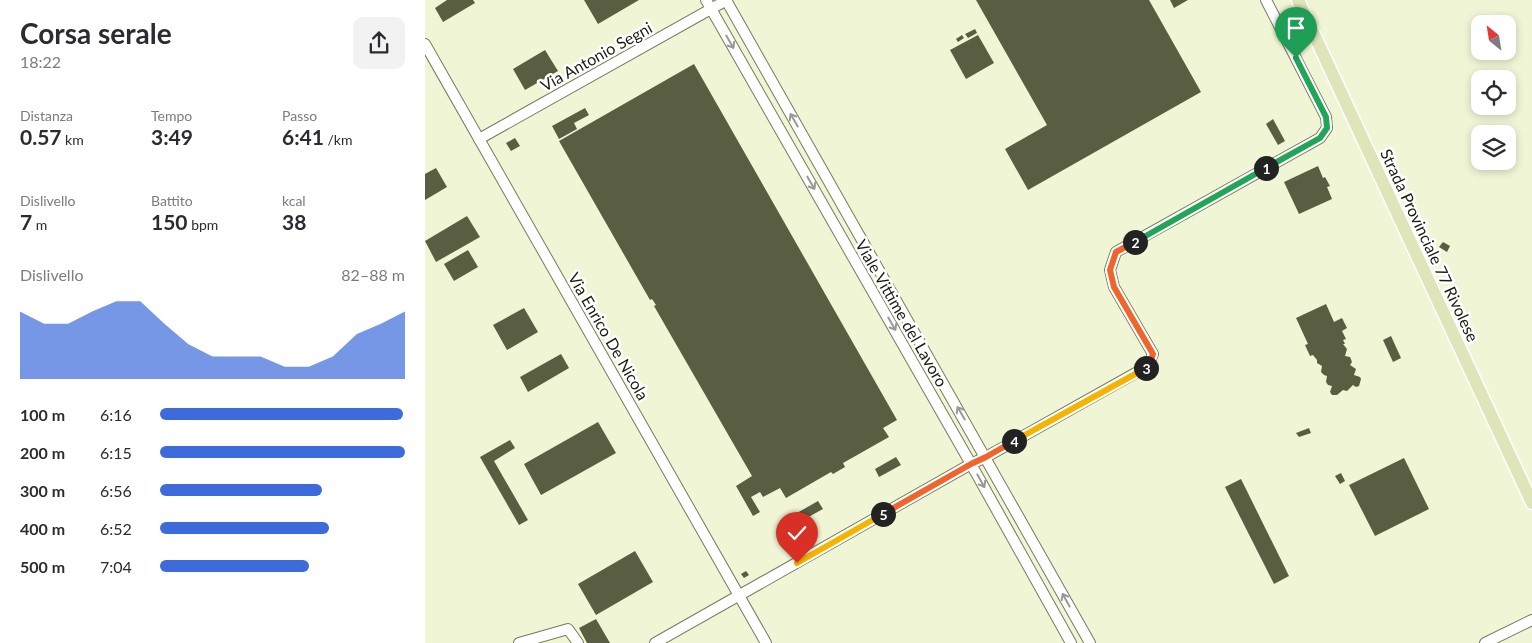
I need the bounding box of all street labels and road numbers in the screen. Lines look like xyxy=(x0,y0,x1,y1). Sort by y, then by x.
street label: Via Antonio Segni xyxy=(537,17,655,95)
street label: Strada Provinciale 77 Rivolese xyxy=(1377,146,1483,344)
street label: Viale Vittime del Lavoro xyxy=(852,236,952,390)
street label: Via Enrico De Nicola xyxy=(565,269,653,403)

